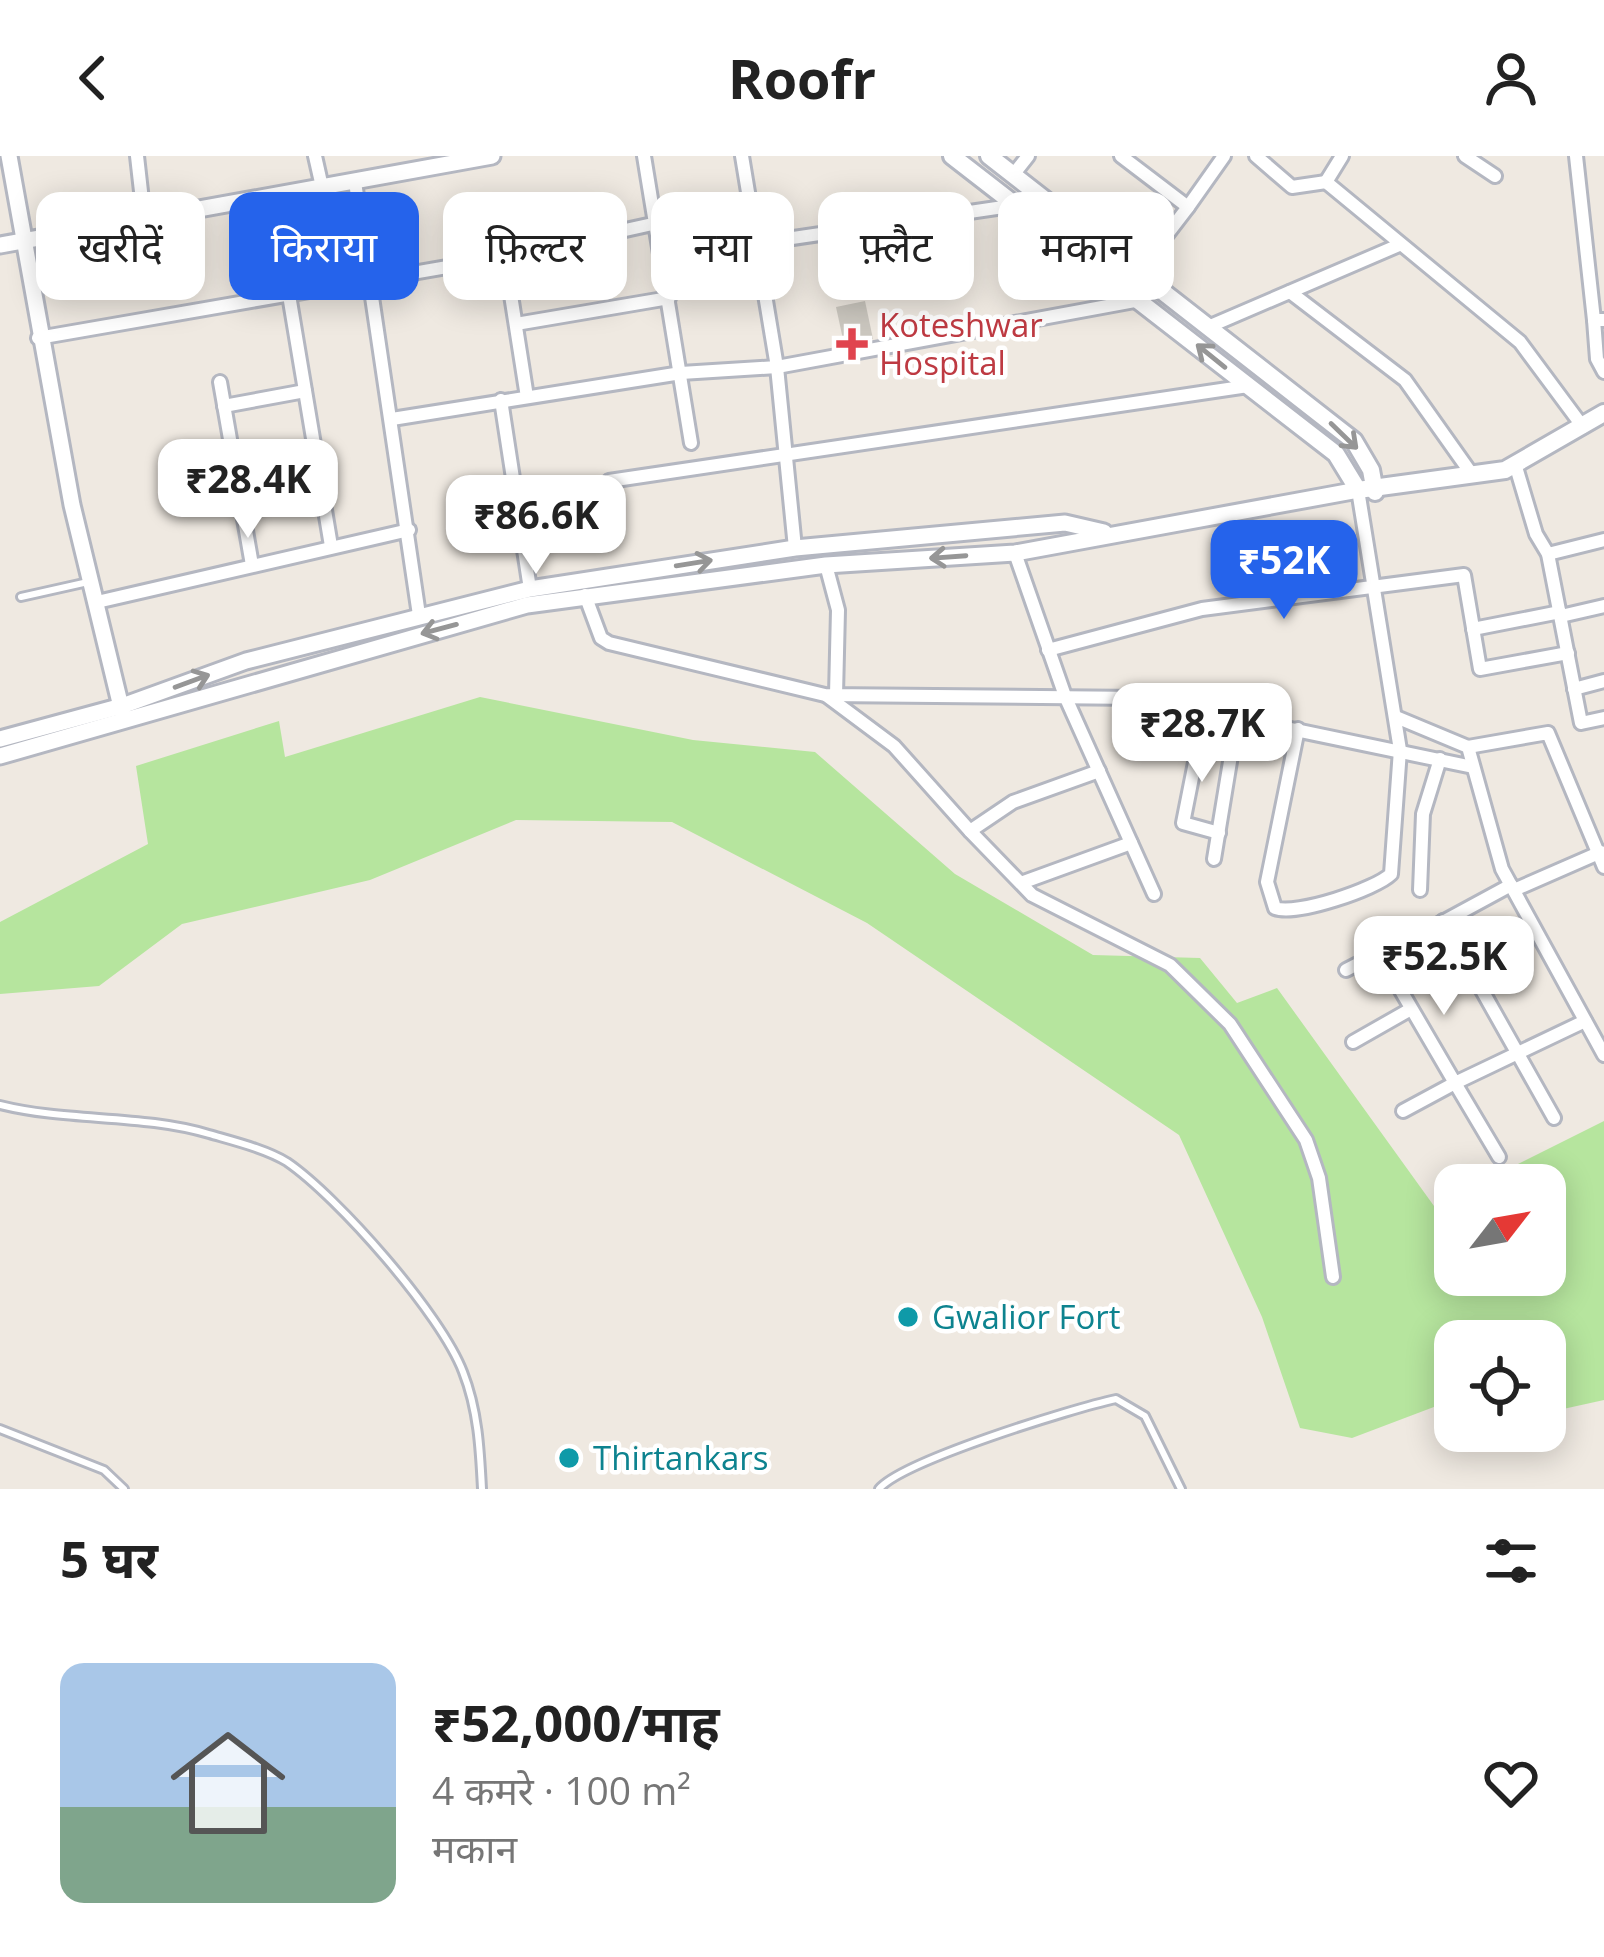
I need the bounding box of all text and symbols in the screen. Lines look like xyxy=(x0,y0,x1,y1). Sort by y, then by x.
text: Roofr xyxy=(728,41,876,115)
icon: back xyxy=(60,45,126,111)
icon: person xyxy=(1478,45,1544,111)
chip: खरीदें xyxy=(36,192,205,300)
chip: किराया xyxy=(229,192,419,300)
chip: फ़िल्टर xyxy=(443,192,627,300)
chip: नया xyxy=(651,192,794,300)
chip: फ़्लैट xyxy=(818,192,974,300)
chip: मकान xyxy=(998,192,1174,300)
place label: Koteshwar Hospital xyxy=(879,302,1043,385)
marker: Koteshwar Hospital xyxy=(836,328,868,360)
one-way arrow xyxy=(1196,343,1228,369)
one-way arrow xyxy=(1329,422,1358,450)
pin: ₹28.4K xyxy=(150,439,346,541)
text: ₹28.4K xyxy=(185,451,311,504)
pin: ₹86.6K xyxy=(438,475,634,577)
text: ₹86.6K xyxy=(473,487,599,540)
pin: ₹52K xyxy=(1213,520,1355,622)
text: ₹52K xyxy=(1238,532,1330,585)
one-way arrow xyxy=(930,546,969,569)
one-way arrow xyxy=(673,551,712,574)
one-way arrow xyxy=(420,619,458,641)
one-way arrow xyxy=(173,669,210,690)
pin: ₹28.7K xyxy=(1104,683,1300,785)
text: ₹28.7K xyxy=(1139,695,1265,748)
pin: ₹52.5K xyxy=(1346,916,1542,1018)
text: ₹52.5K xyxy=(1381,928,1507,981)
north arrow xyxy=(1434,1164,1566,1296)
map controls xyxy=(1434,1164,1566,1452)
place label: Gwalior Fort xyxy=(932,1294,1121,1339)
marker: Gwalior Fort xyxy=(895,1304,921,1330)
button: locate xyxy=(1434,1320,1566,1452)
place label: Thirtankars xyxy=(593,1435,768,1480)
marker: Thirtankars xyxy=(556,1445,582,1471)
text: 5 घर xyxy=(60,1523,158,1593)
icon: filters xyxy=(1478,1528,1544,1594)
text: ₹52,000/माह xyxy=(432,1687,720,1757)
icon: home xyxy=(156,1711,300,1855)
icon: heart xyxy=(1478,1750,1544,1816)
text: 4 कमरे · 100 m² xyxy=(432,1763,691,1816)
text: मकान xyxy=(432,1821,517,1874)

